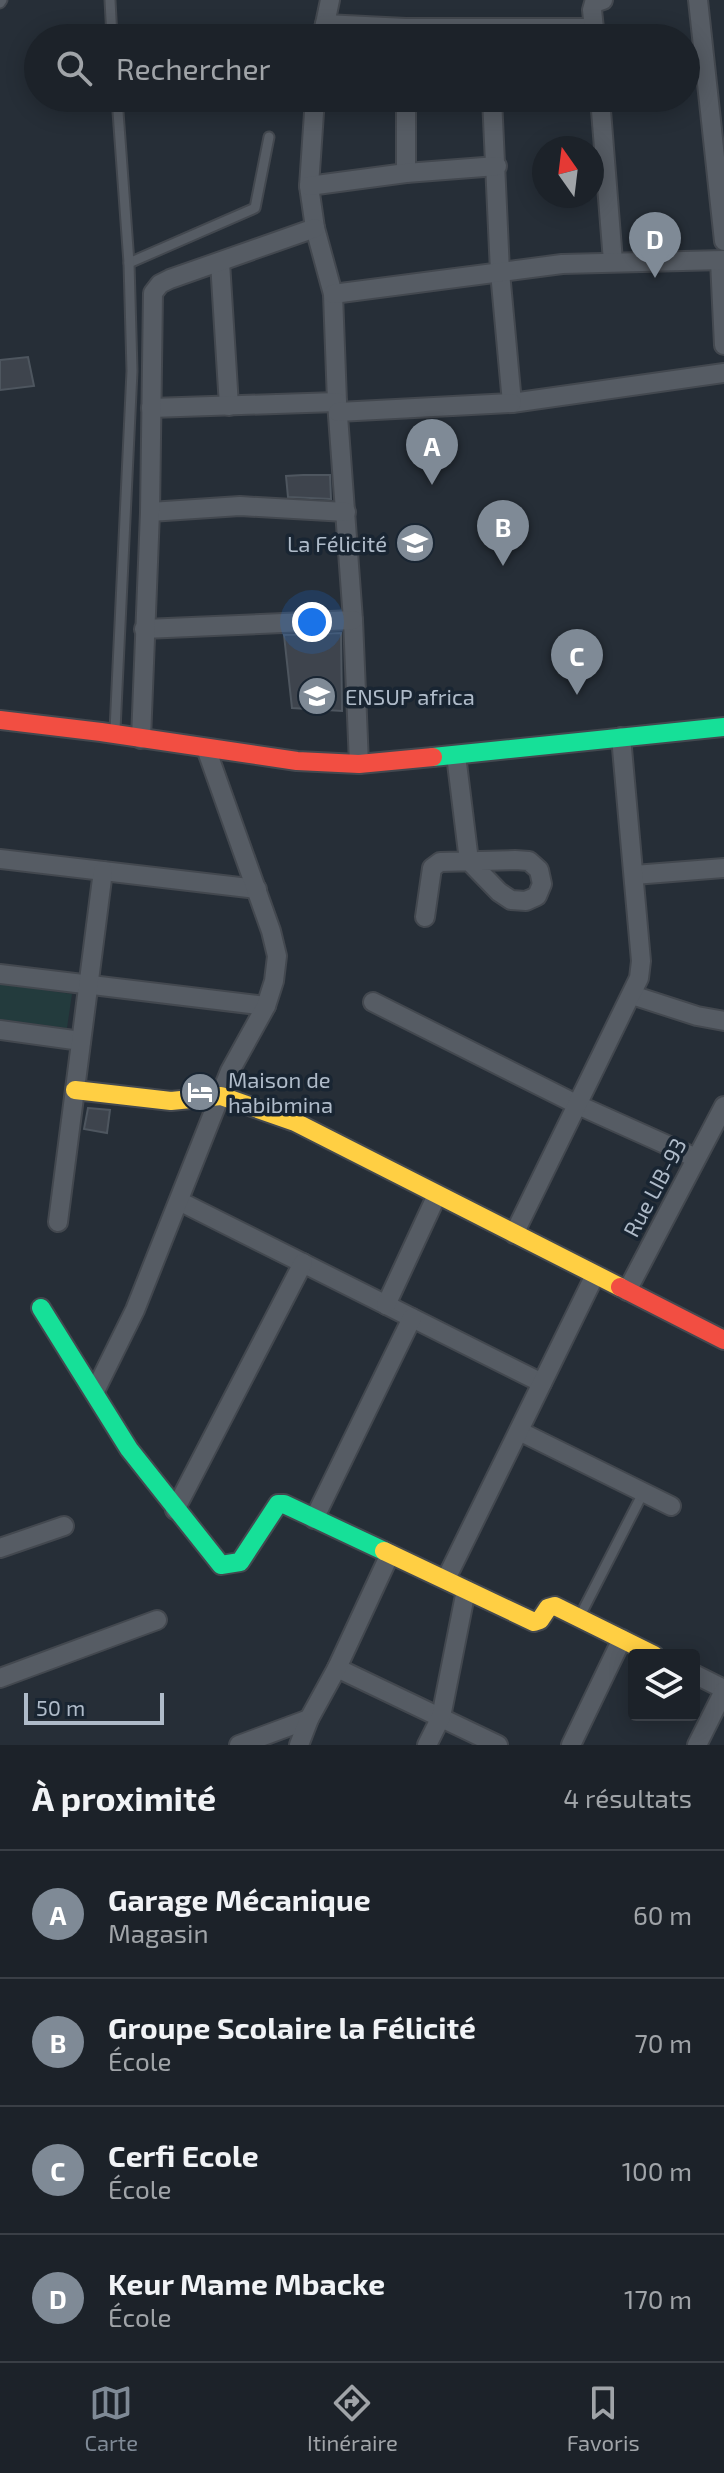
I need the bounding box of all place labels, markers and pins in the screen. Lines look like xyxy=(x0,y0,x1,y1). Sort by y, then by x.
pin: D xyxy=(629,212,681,278)
pin: A xyxy=(406,419,458,485)
pin: B xyxy=(477,500,529,566)
school or university icon: La Félicité xyxy=(394,522,436,564)
place label: La Félicité xyxy=(287,530,387,556)
pin: C xyxy=(551,629,603,695)
school or university icon: ENSUP africa xyxy=(296,675,338,717)
place label: ENSUP africa xyxy=(345,683,475,709)
place label: Maison de habibmina xyxy=(228,1066,333,1117)
hotel icon: Maison de habibmina xyxy=(179,1071,221,1113)

